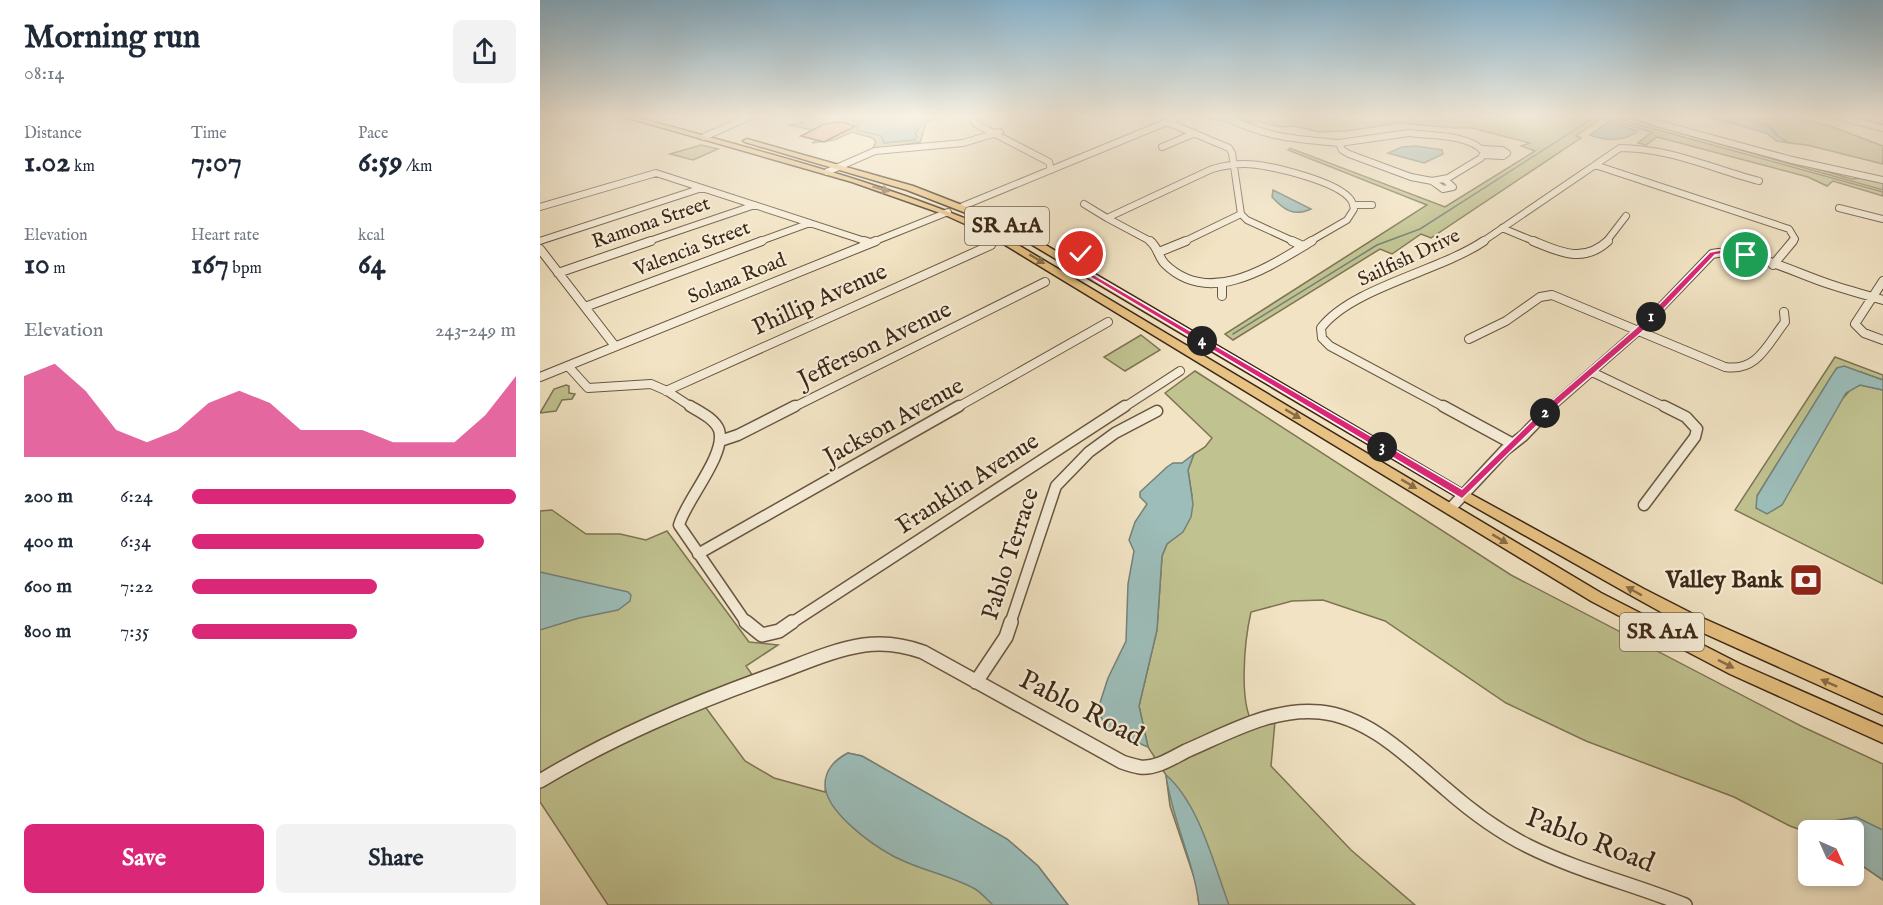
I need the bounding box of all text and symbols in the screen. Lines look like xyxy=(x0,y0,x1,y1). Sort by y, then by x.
text: Morning run xyxy=(24,17,200,59)
button: share xyxy=(453,20,516,83)
text: 08:14 xyxy=(24,61,64,86)
text: Distance xyxy=(24,124,82,144)
text: Time xyxy=(191,124,227,144)
text: Pace xyxy=(358,124,388,144)
text: 1.02 xyxy=(24,144,70,182)
text: 7:07 xyxy=(191,144,242,182)
text: 6:59 xyxy=(358,144,403,182)
text: km xyxy=(70,157,95,177)
text: /km xyxy=(403,157,432,177)
one-way arrow xyxy=(872,185,890,194)
street label: Ramona Street xyxy=(589,191,713,255)
road number: SR A1A xyxy=(965,207,1049,245)
street label: Valencia Street xyxy=(629,215,754,283)
street label: Sailfish Drive xyxy=(1354,223,1464,293)
text: Elevation xyxy=(24,226,87,246)
text: Heart rate xyxy=(191,226,259,246)
text: kcal xyxy=(358,226,385,246)
pin xyxy=(1055,228,1106,279)
pin xyxy=(1720,229,1771,280)
icon: check xyxy=(1064,237,1097,270)
icon: arrive xyxy=(1729,238,1762,271)
text: 10 xyxy=(24,246,50,284)
text: 167 xyxy=(191,246,229,284)
text: 64 xyxy=(358,246,385,284)
street label: Solana Road xyxy=(684,248,790,310)
one-way arrow xyxy=(1029,254,1045,265)
street label: Phillip Avenue xyxy=(748,257,892,343)
text: m xyxy=(50,259,66,279)
text: bpm xyxy=(229,259,262,279)
street label: Jefferson Avenue xyxy=(790,294,957,397)
pin: 1 xyxy=(1636,302,1666,332)
text: 1 xyxy=(1648,307,1654,327)
text: Elevation xyxy=(24,318,103,343)
text: 243–249 m xyxy=(435,318,516,343)
pin: 4 xyxy=(1187,326,1217,356)
text: 4 xyxy=(1198,331,1206,351)
street label: Jackson Avenue xyxy=(816,371,969,475)
pin: 2 xyxy=(1530,398,1560,428)
text: 2 xyxy=(1541,403,1549,423)
one-way arrow xyxy=(1285,409,1301,420)
street label: Franklin Avenue xyxy=(891,426,1045,542)
pin: 3 xyxy=(1367,432,1397,462)
text: 3 xyxy=(1379,437,1385,457)
one-way arrow xyxy=(1401,479,1417,490)
text: 200 m xyxy=(24,484,73,509)
text: 6:24 xyxy=(120,484,153,509)
street label: Pablo Terrace xyxy=(975,484,1047,624)
text: 400 m xyxy=(24,529,73,554)
text: 6:34 xyxy=(120,529,151,554)
one-way arrow xyxy=(1492,534,1508,545)
bank icon: Valley Bank xyxy=(1788,562,1824,598)
place label: Valley Bank xyxy=(1664,565,1784,596)
text: 600 m xyxy=(24,574,72,599)
text: 7:22 xyxy=(120,574,153,599)
one-way arrow xyxy=(1626,585,1642,596)
road number: SR A1A xyxy=(1620,613,1704,651)
text: 800 m xyxy=(24,619,71,644)
text: 7:35 xyxy=(120,619,149,644)
one-way arrow xyxy=(1717,659,1734,669)
street label: Pablo Road xyxy=(1013,663,1149,755)
one-way arrow xyxy=(1820,678,1838,688)
street label: Pablo Road xyxy=(1521,800,1659,882)
north arrow xyxy=(1798,820,1864,886)
map controls xyxy=(1798,820,1864,886)
button: Save xyxy=(24,824,264,893)
button: Share xyxy=(276,824,516,893)

